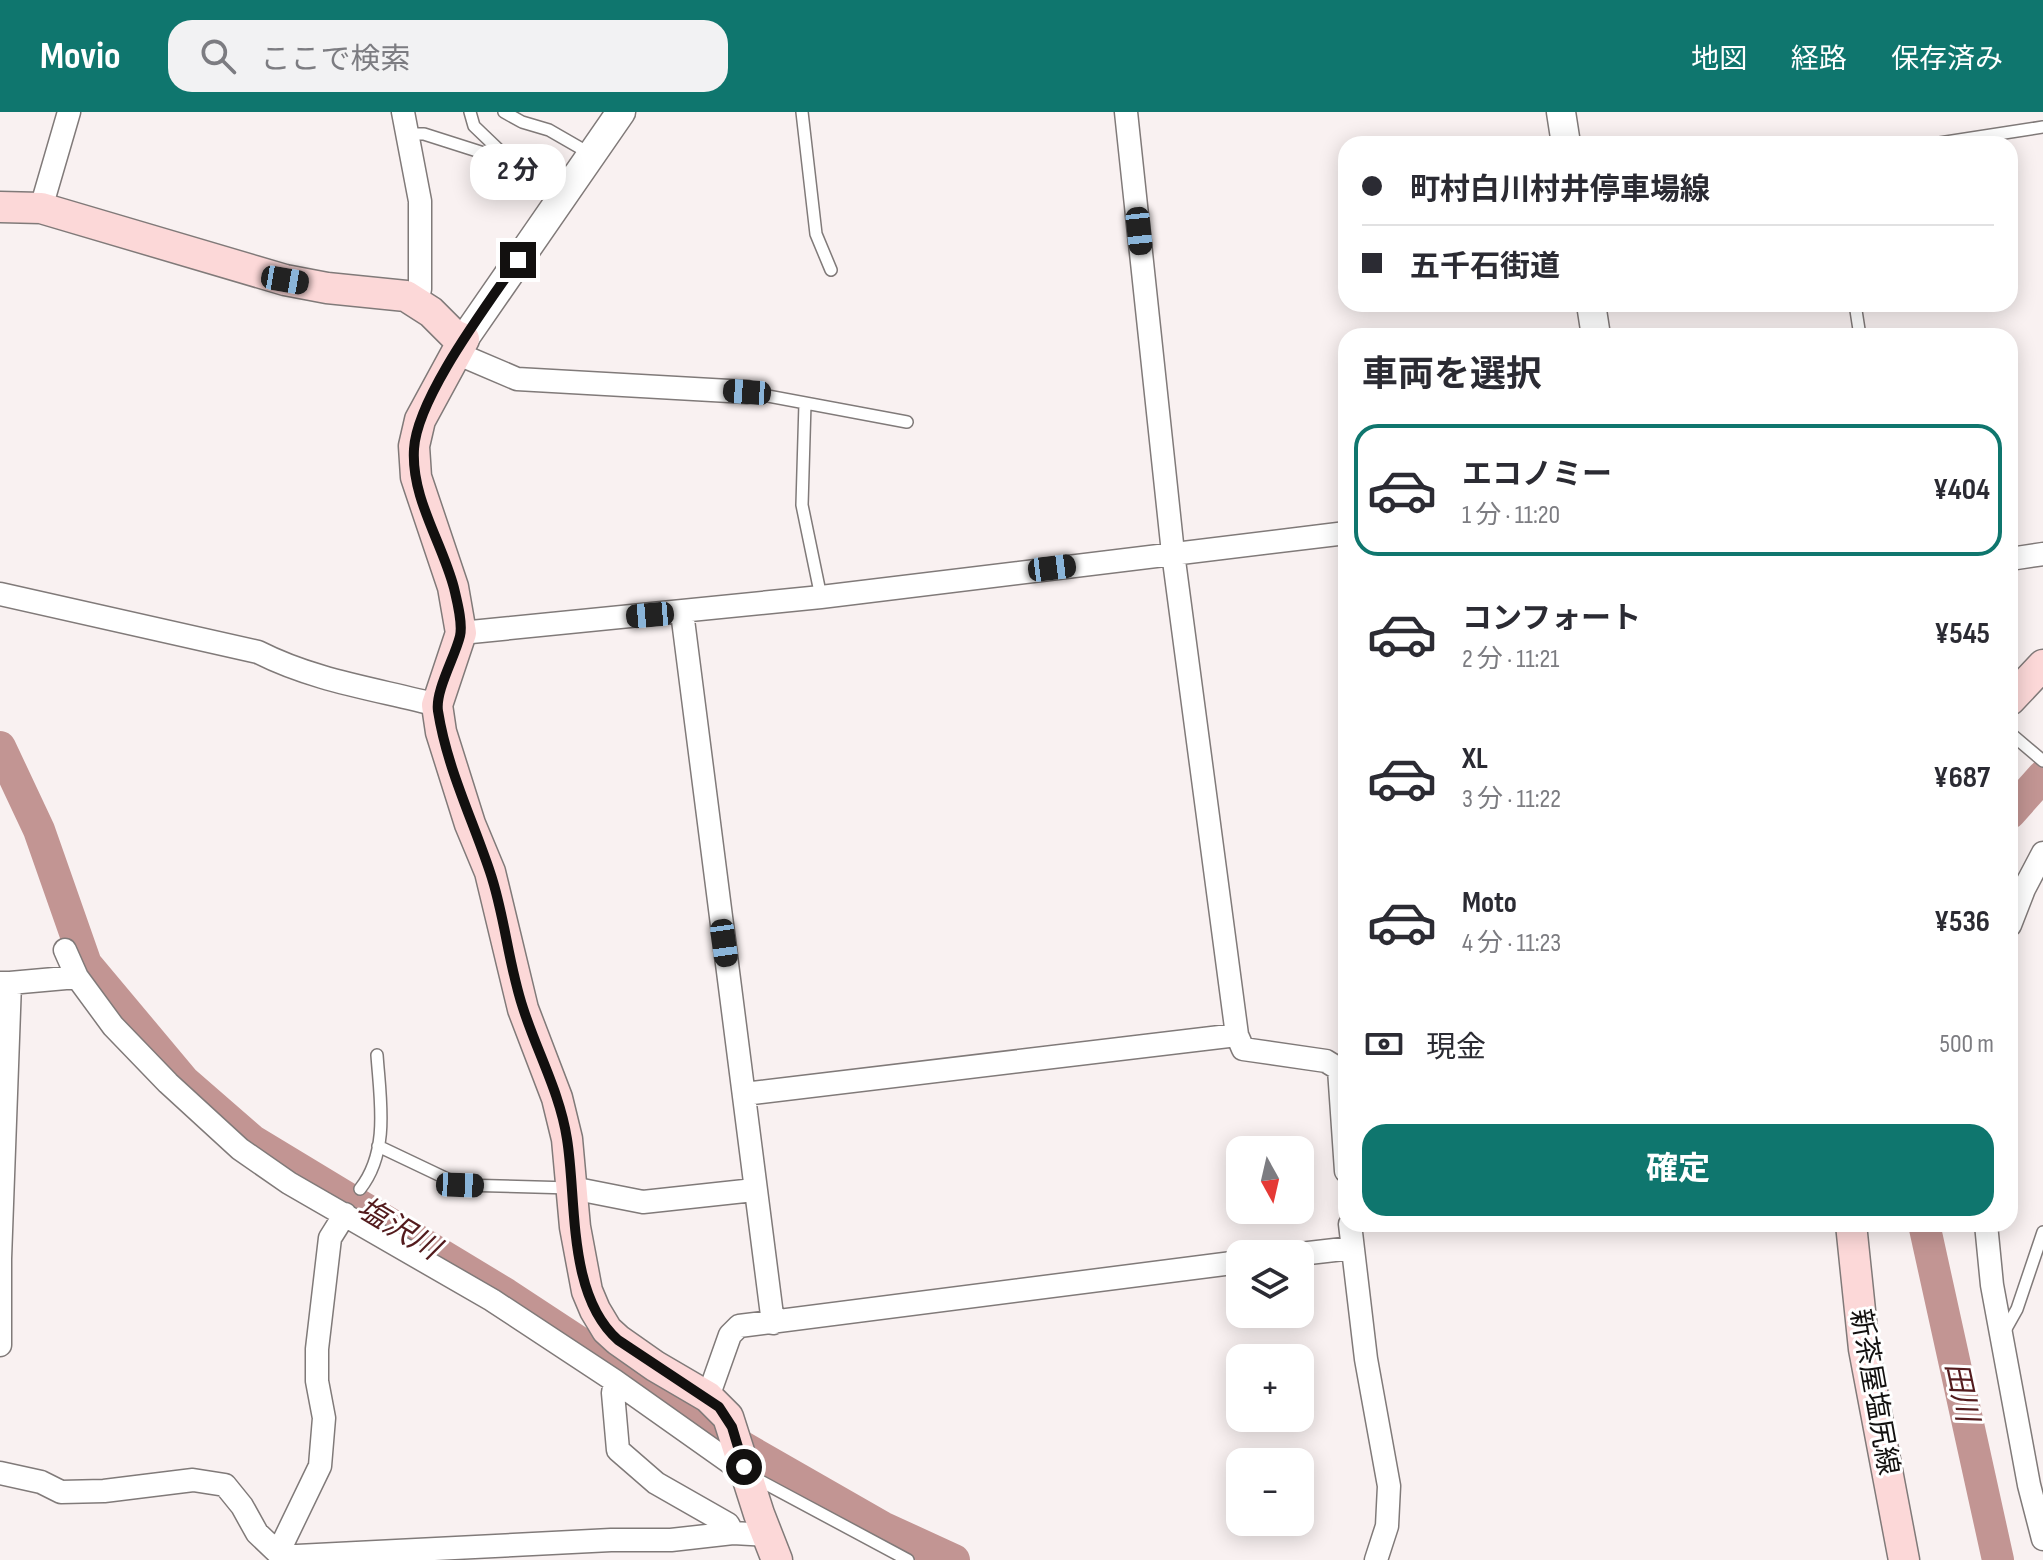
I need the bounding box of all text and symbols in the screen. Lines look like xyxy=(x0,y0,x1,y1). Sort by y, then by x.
search box xyxy=(168,20,728,92)
text: Movio xyxy=(40,34,120,79)
icon: search xyxy=(196,34,240,78)
text: ここで検索 xyxy=(260,42,410,78)
text: 地図 xyxy=(1691,43,1747,76)
text: 経路 xyxy=(1791,43,1847,76)
text: 保存済み xyxy=(1891,43,2003,76)
callout: 2 分 xyxy=(470,144,566,200)
text: 2 分 xyxy=(497,156,539,187)
text: 町村白川村井停車場線 xyxy=(1410,172,1710,208)
car xyxy=(1125,206,1153,256)
route end xyxy=(500,242,536,278)
text: 五千石街道 xyxy=(1410,249,1560,285)
car xyxy=(259,264,311,296)
text: 車両を選択 xyxy=(1362,354,1542,397)
car xyxy=(722,378,772,406)
icon: car xyxy=(1366,454,1438,526)
text: エコノミー xyxy=(1462,457,1612,493)
text: ¥404 xyxy=(1933,472,1990,508)
text: 1 分 · 11:20 xyxy=(1462,500,1560,531)
car xyxy=(1027,553,1077,583)
icon: car xyxy=(1366,598,1438,670)
car xyxy=(625,601,675,629)
text: コンフォート xyxy=(1462,601,1641,637)
text: ¥545 xyxy=(1934,616,1990,652)
text: 2 分 · 11:21 xyxy=(1462,644,1559,675)
text: XL xyxy=(1462,741,1488,777)
icon: car xyxy=(1366,742,1438,814)
text: ¥687 xyxy=(1933,760,1990,796)
text: 3 分 · 11:22 xyxy=(1462,784,1561,815)
text: Moto xyxy=(1462,885,1517,921)
icon: car xyxy=(1366,886,1438,958)
text: ¥536 xyxy=(1934,904,1990,940)
car xyxy=(709,918,739,968)
text: 4 分 · 11:23 xyxy=(1462,928,1561,959)
icon: cash xyxy=(1362,1022,1406,1066)
text: 500 m xyxy=(1940,1029,1994,1060)
text: 現金 xyxy=(1426,1030,1486,1066)
button: 確定 xyxy=(1362,1124,1994,1216)
north arrow xyxy=(1226,1136,1314,1224)
map controls xyxy=(1226,1136,1314,1536)
car xyxy=(436,1172,484,1198)
water label: 塩沢川 xyxy=(350,1190,448,1269)
button: layers xyxy=(1226,1240,1314,1328)
street label: 新茶屋塩尻線 xyxy=(1843,1306,1905,1478)
button: + xyxy=(1226,1344,1314,1432)
water label: 田川 xyxy=(1937,1359,1985,1428)
button: − xyxy=(1226,1448,1314,1536)
route start xyxy=(726,1449,762,1485)

